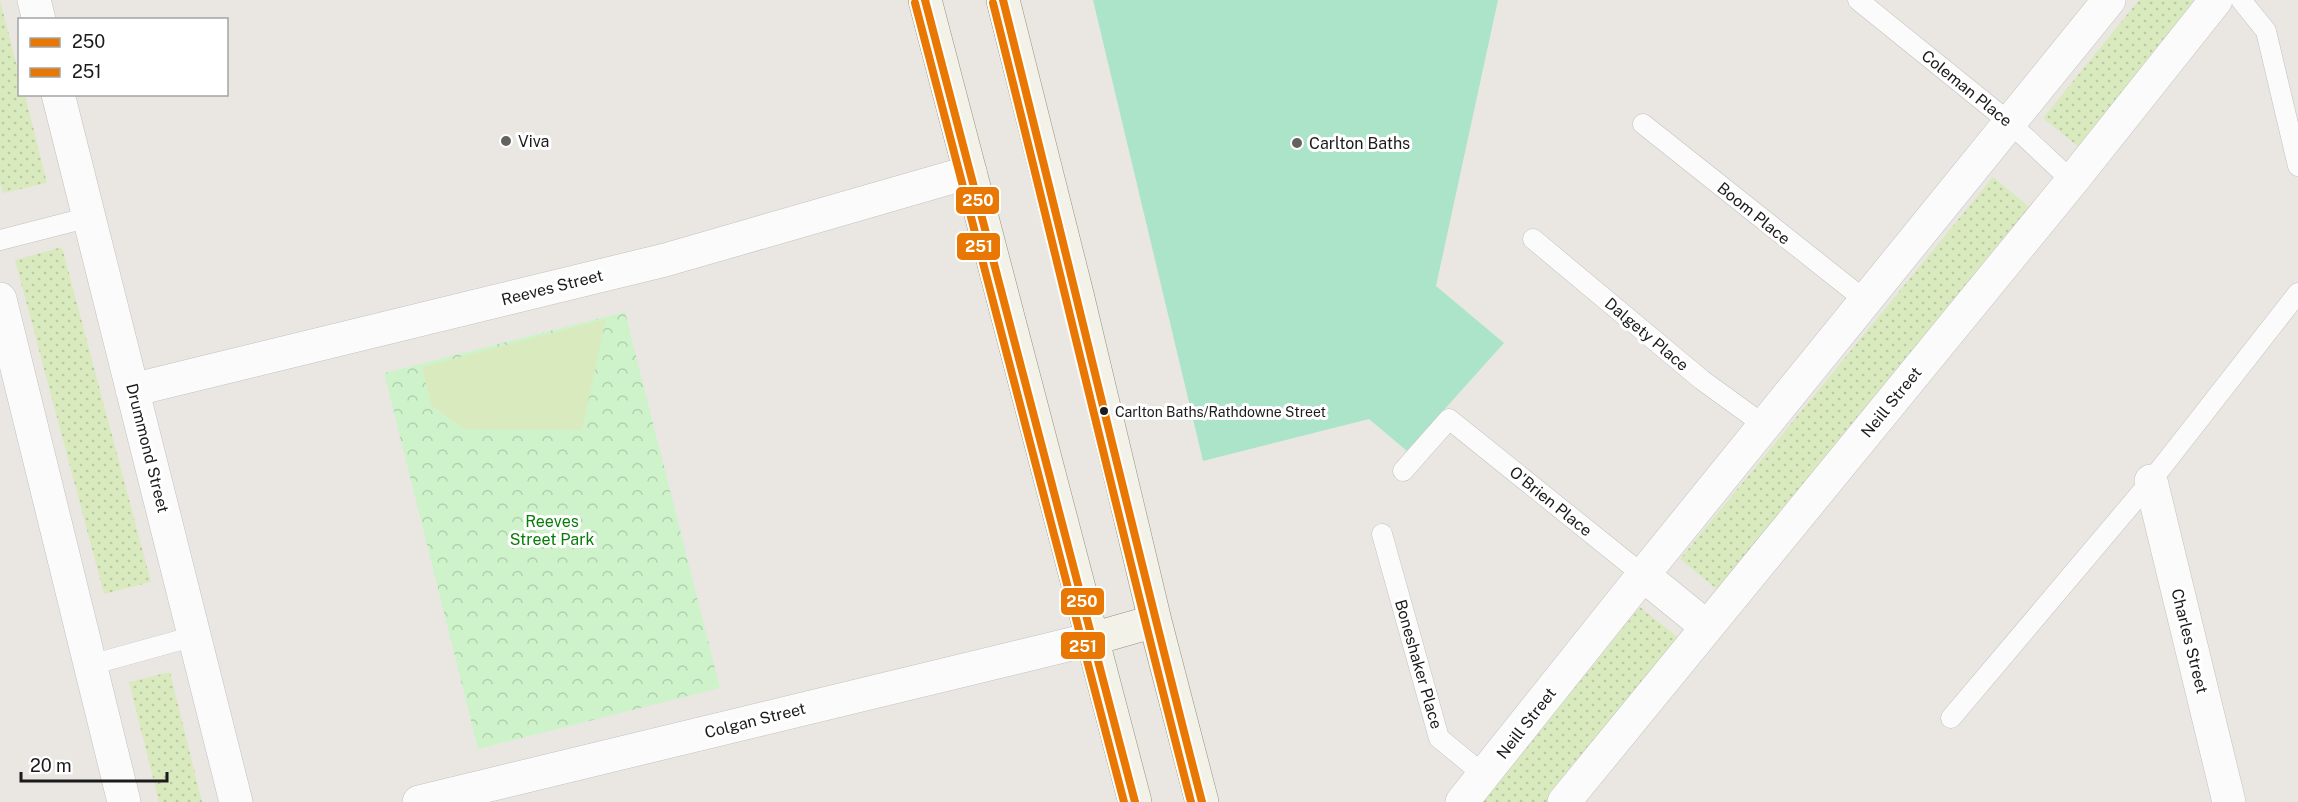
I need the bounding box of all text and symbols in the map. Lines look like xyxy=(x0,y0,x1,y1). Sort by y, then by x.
legend xyxy=(18,18,228,96)
text: 250 xyxy=(72,31,105,52)
street label: Coleman Place xyxy=(1918,46,2016,131)
text: 251 xyxy=(72,61,102,82)
place label: Viva xyxy=(518,132,549,151)
marker: Viva xyxy=(499,134,513,148)
place label: Carlton Baths xyxy=(1309,134,1410,153)
marker: Carlton Baths xyxy=(1290,136,1304,150)
street label: Boom Place xyxy=(1713,178,1794,249)
line badge: 250 xyxy=(955,186,1000,215)
text: 250 xyxy=(962,191,994,210)
line badge: 251 xyxy=(956,232,1001,261)
text: 251 xyxy=(965,237,993,256)
street label: Reeves Street xyxy=(499,266,605,309)
street label: Dalgety Place xyxy=(1601,294,1692,375)
street label: Neill Street xyxy=(1857,363,1926,441)
street label: Drummond Street xyxy=(122,381,173,515)
place label: Carlton Baths/Rathdowne Street xyxy=(1115,404,1326,420)
marker: Carlton Baths/Rathdowne Street xyxy=(1098,405,1110,417)
street label: O'Brien Place xyxy=(1506,462,1596,540)
park label: Reeves Street Park xyxy=(510,512,594,549)
line badge: 250 xyxy=(1060,587,1105,616)
street label: Charles Street xyxy=(2167,587,2212,696)
text: 250 xyxy=(1066,592,1098,611)
street label: Boneshaker Place xyxy=(1391,597,1446,731)
line badge: 251 xyxy=(1060,631,1106,660)
text: 251 xyxy=(1069,637,1097,656)
street label: Neill Street xyxy=(1493,684,1560,763)
street label: Colgan Street xyxy=(703,699,808,742)
scale bar xyxy=(21,745,166,783)
text: 20 m xyxy=(30,755,72,776)

